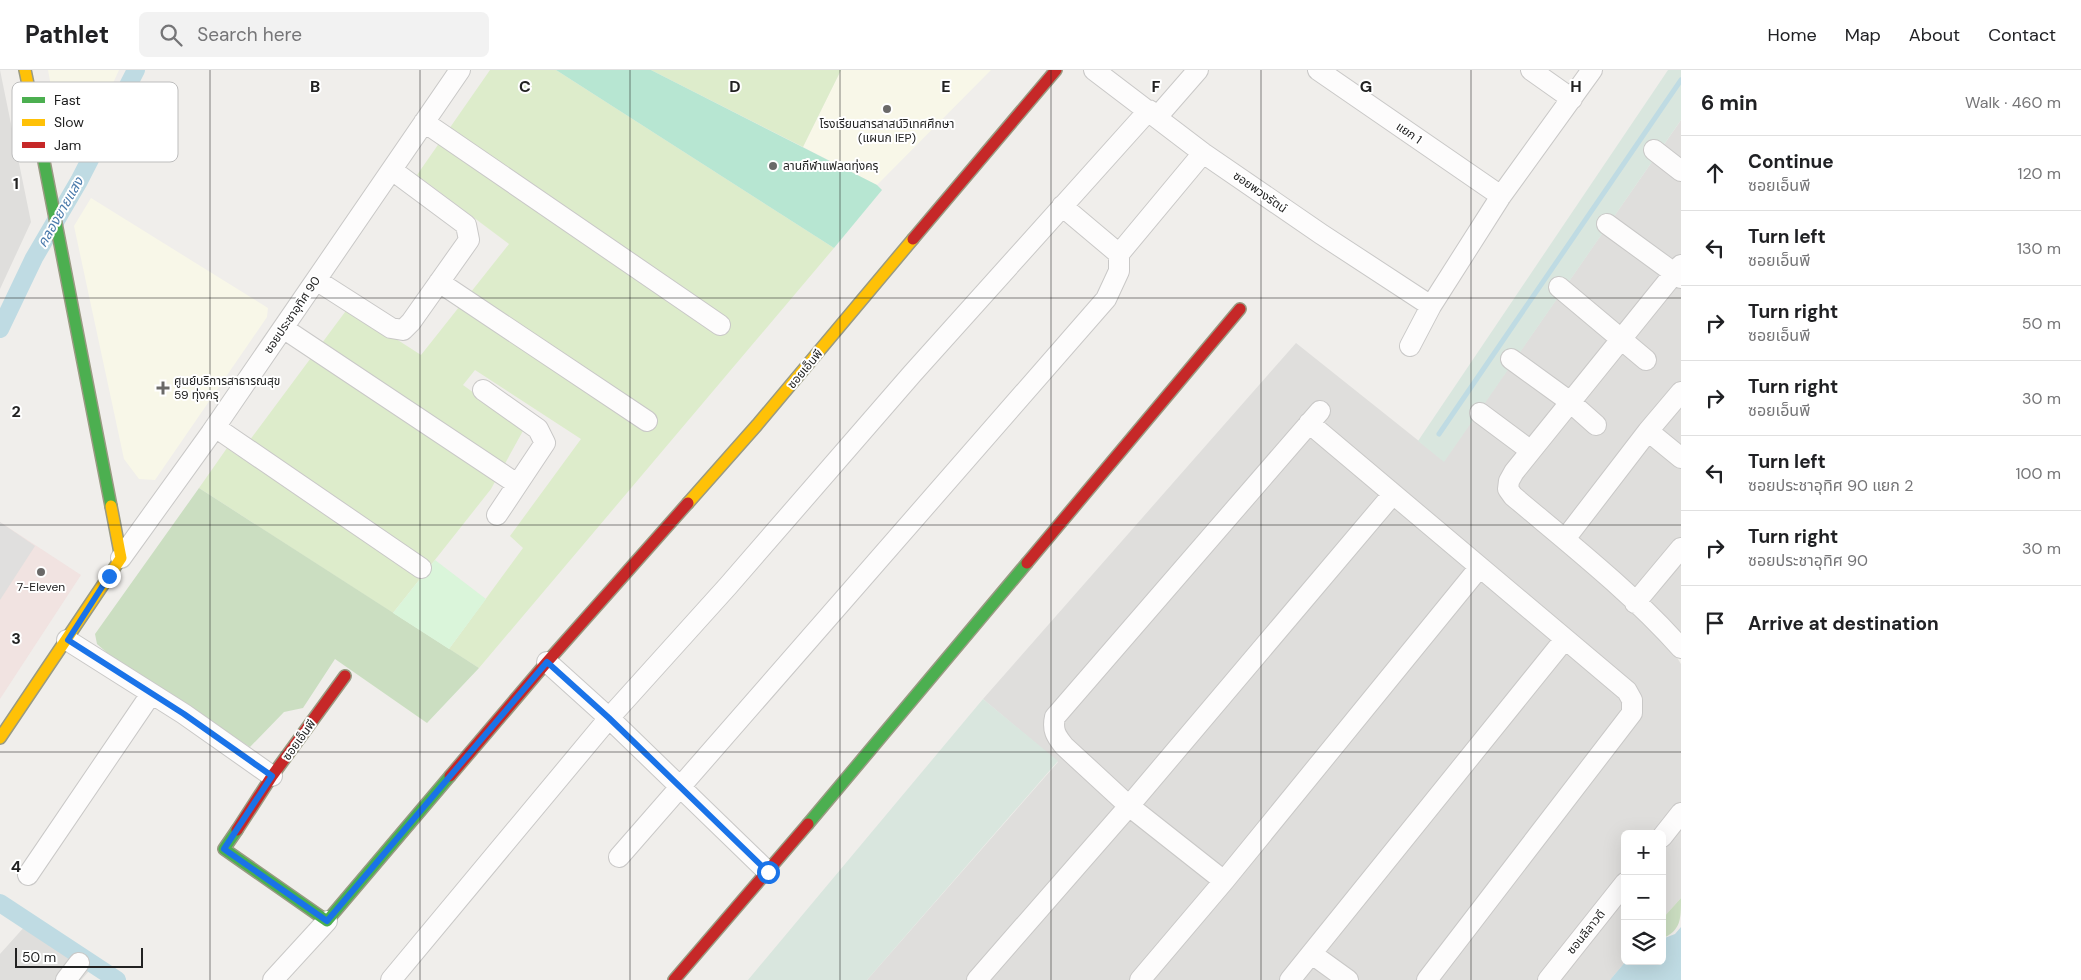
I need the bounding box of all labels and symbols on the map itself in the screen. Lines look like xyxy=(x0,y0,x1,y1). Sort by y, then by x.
text: B xyxy=(310,76,320,97)
text: C xyxy=(519,76,531,97)
text: D xyxy=(729,76,741,97)
text: E xyxy=(941,76,951,97)
text: F xyxy=(1152,76,1161,97)
text: G xyxy=(1360,76,1372,97)
text: H xyxy=(1570,76,1582,97)
legend xyxy=(12,82,178,162)
text: Fast xyxy=(54,91,81,109)
marker: โรงเรียนสารสาสน์วิเทศศึกษา (แผนก IEP) xyxy=(881,103,893,115)
text: Slow xyxy=(54,113,84,131)
place label: โรงเรียนสารสาสน์วิเทศศึกษา (แผนก IEP) xyxy=(820,116,954,146)
street label: แยก 1 xyxy=(1393,118,1425,148)
text: Jam xyxy=(54,136,81,154)
place label: ลานกีฬาแฟลตทุ่งครุ xyxy=(783,158,879,174)
marker: ลานกีฬาแฟลตทุ่งครุ xyxy=(767,160,779,172)
street label: ซอยพวงรัตน์ xyxy=(1230,168,1290,216)
text: 1 xyxy=(13,173,19,194)
water label: คลองยายแสง xyxy=(33,173,88,250)
street label: ซอยประชาอุทิศ 90 xyxy=(260,273,324,357)
street label: ซอยเอ็นพี xyxy=(784,346,826,392)
place label: ศูนย์บริการสาธารณสุข 59 ทุ่งครุ xyxy=(174,373,280,403)
marker: ศูนย์บริการสาธารณสุข 59 ทุ่งครุ xyxy=(156,381,170,395)
text: 2 xyxy=(11,401,21,422)
route end xyxy=(98,565,121,588)
marker: 7-Eleven xyxy=(35,566,47,578)
place label: 7-Eleven xyxy=(17,579,65,595)
text: 3 xyxy=(11,628,21,649)
street label: ซอยเอ็นพี xyxy=(279,716,319,764)
text: 4 xyxy=(11,856,21,877)
route start xyxy=(757,861,780,884)
street label: ซอนลีลาวดี xyxy=(1563,906,1609,958)
scale bar xyxy=(15,945,142,968)

